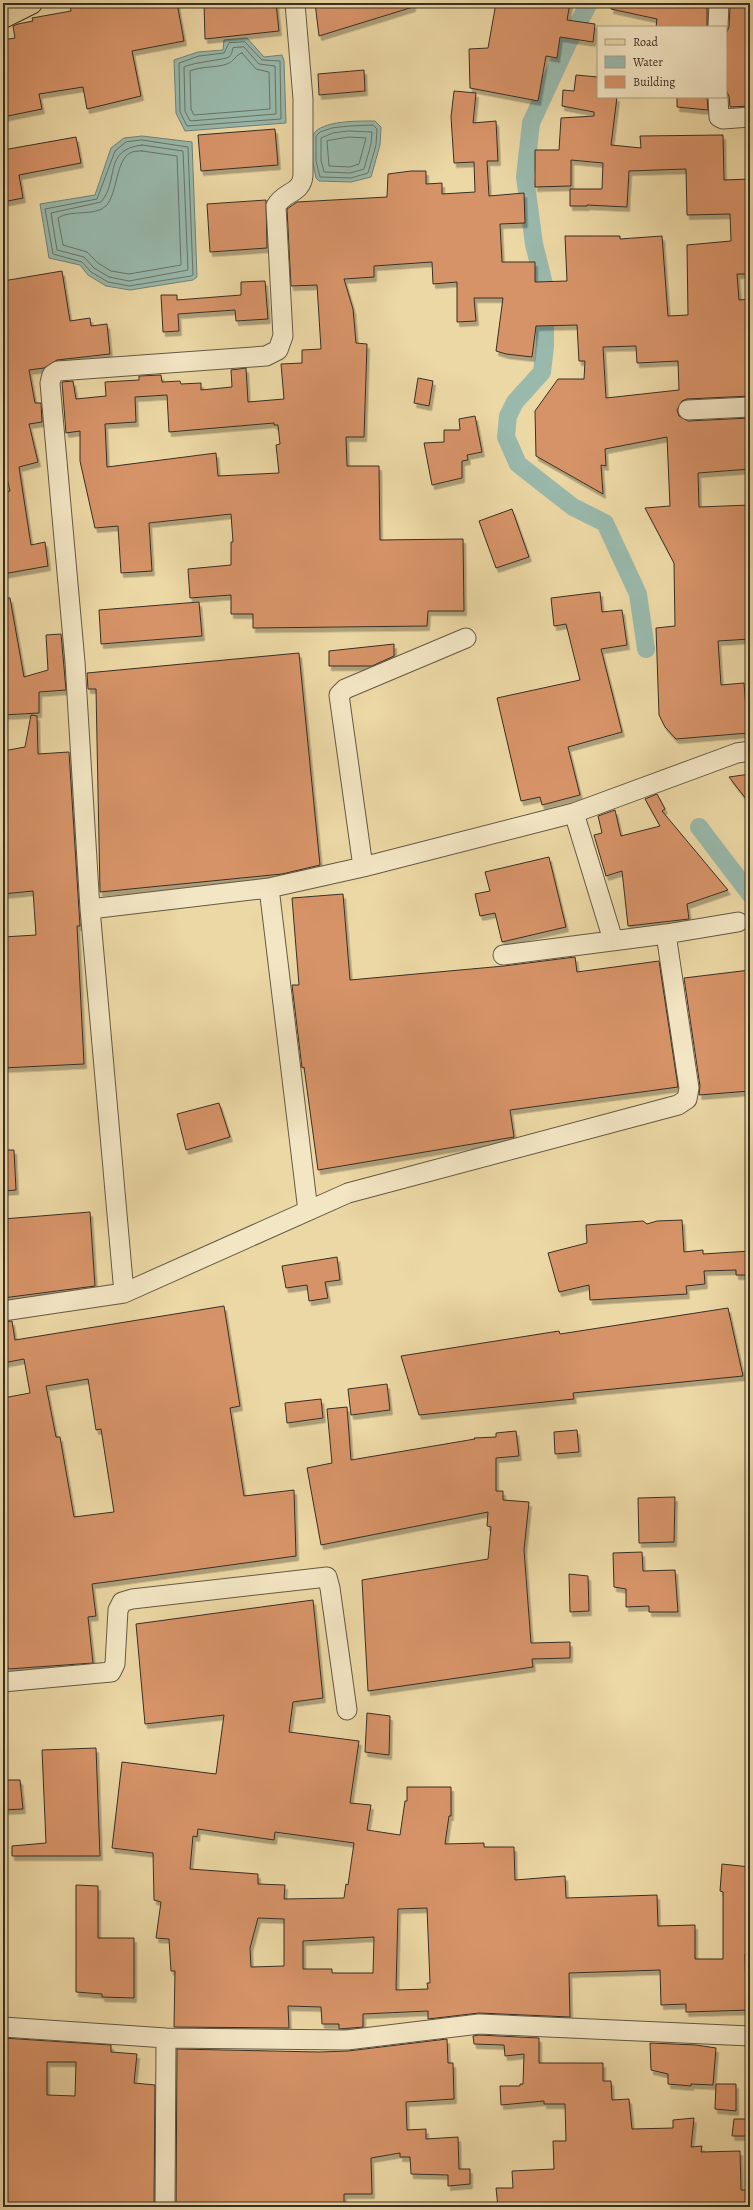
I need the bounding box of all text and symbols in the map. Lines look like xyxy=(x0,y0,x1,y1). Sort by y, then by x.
legend xyxy=(597,26,727,98)
text: Road xyxy=(633,34,659,50)
text: Water xyxy=(632,54,663,70)
text: Building xyxy=(633,74,675,90)

